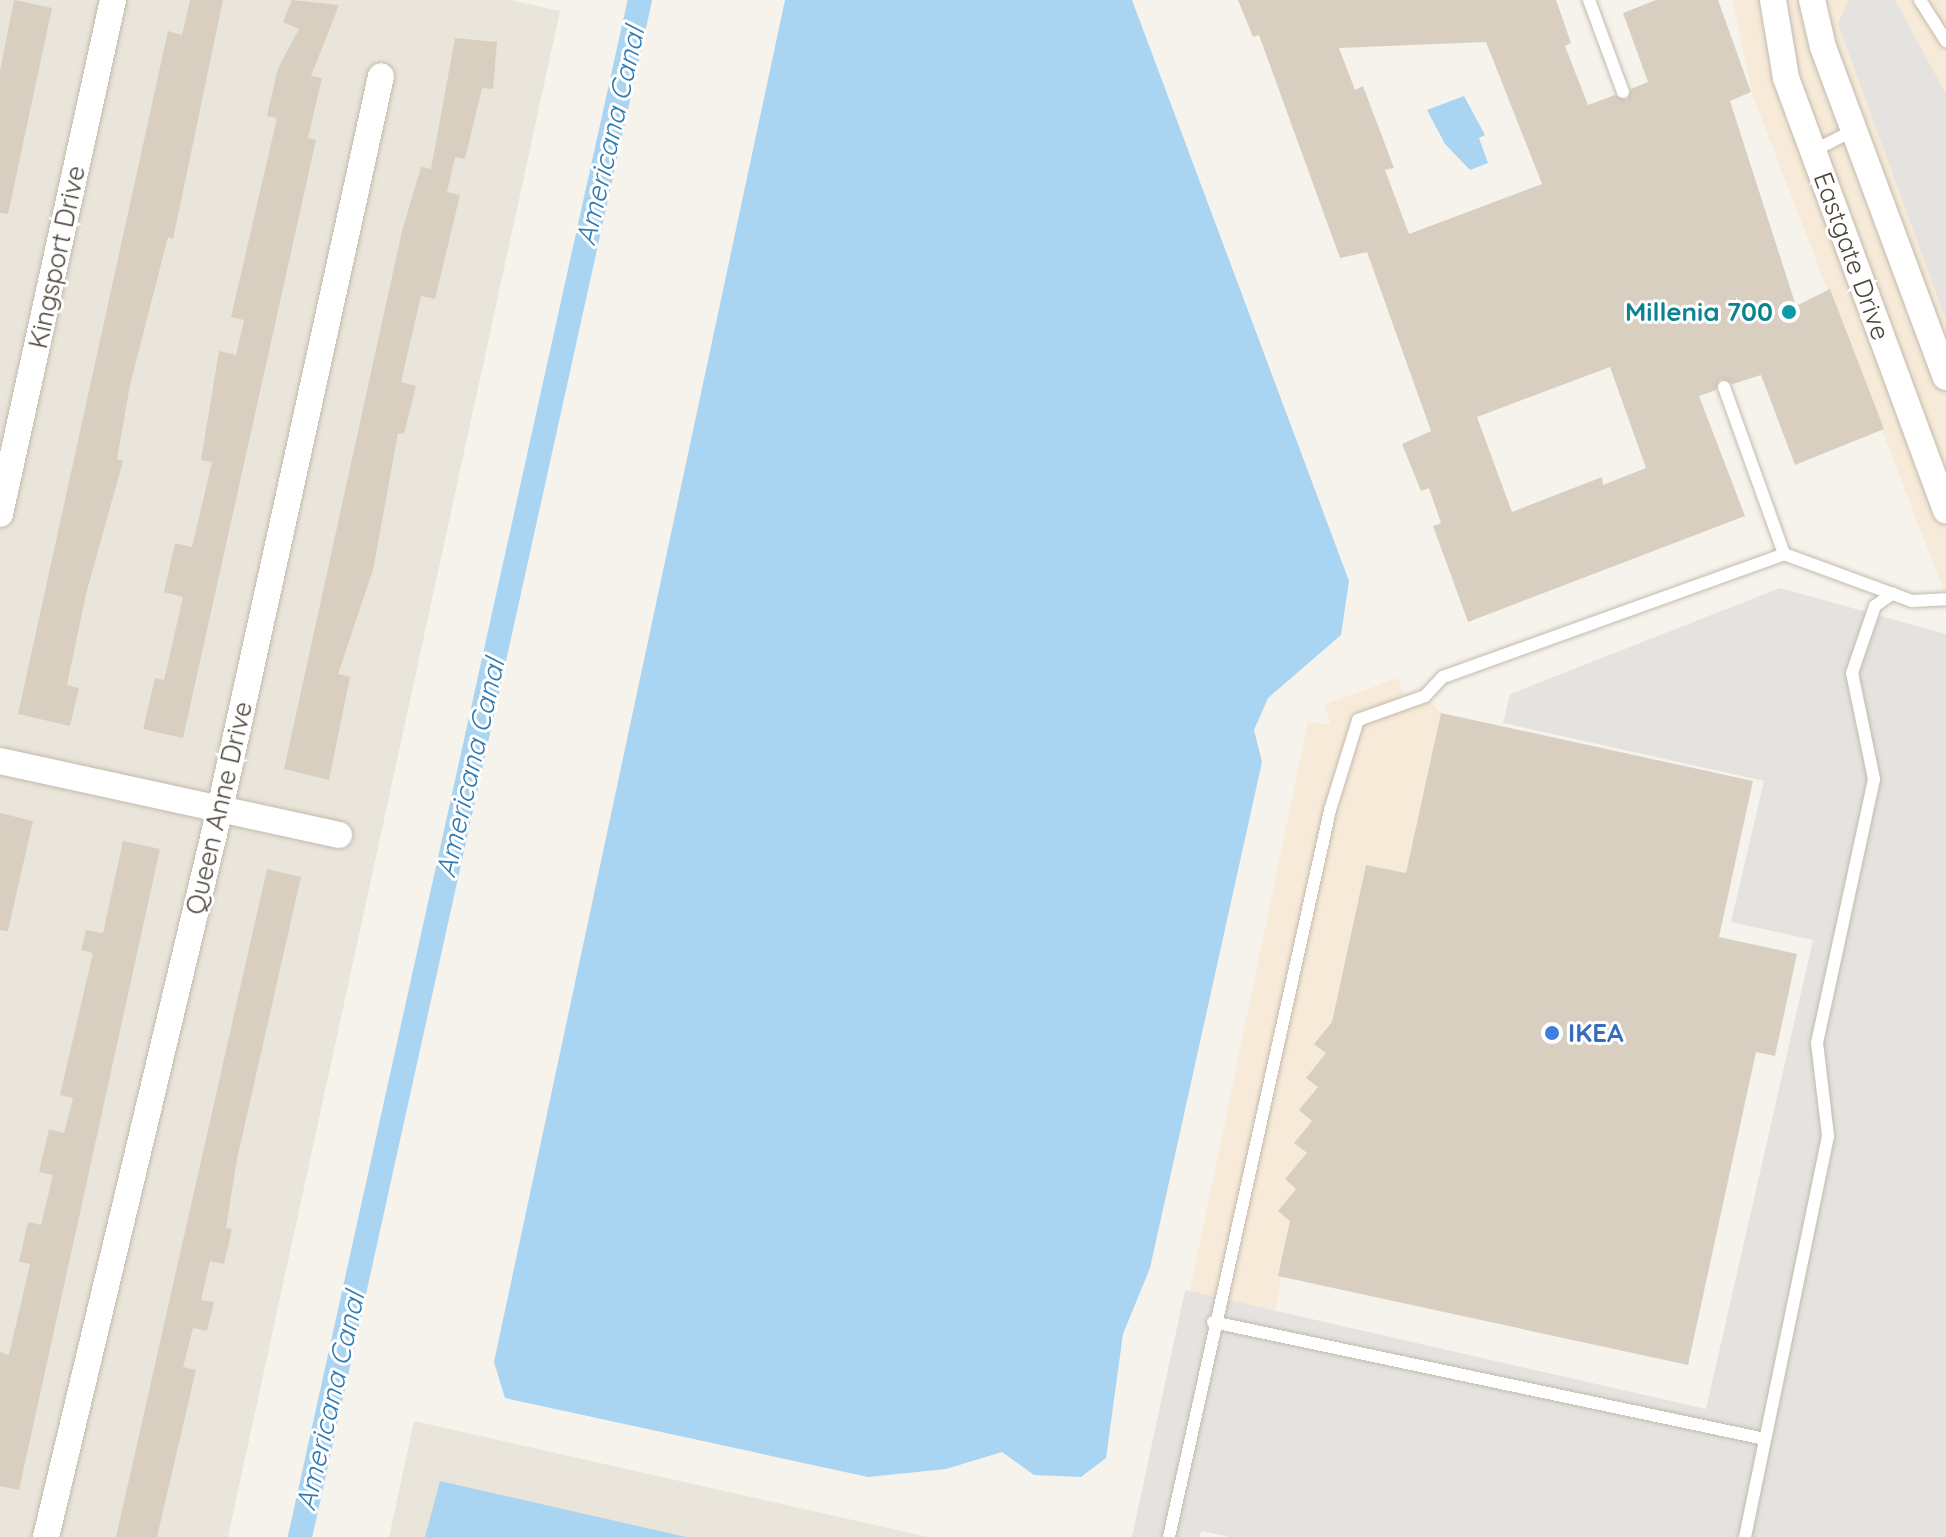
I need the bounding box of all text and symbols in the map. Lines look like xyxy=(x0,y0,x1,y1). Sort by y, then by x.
water label: Americana Canal xyxy=(569,23,651,249)
street label: Kingsport Drive xyxy=(22,163,92,351)
street label: Eastgate Drive xyxy=(1807,168,1897,344)
place label: Millenia 700 xyxy=(1625,296,1773,328)
marker: Millenia 700 xyxy=(1780,303,1798,321)
water label: Americana Canal xyxy=(429,655,511,881)
street label: Queen Anne Drive xyxy=(179,698,259,918)
place label: IKEA xyxy=(1568,1017,1624,1049)
marker: IKEA xyxy=(1543,1024,1561,1042)
water label: Americana Canal xyxy=(289,1288,371,1514)

